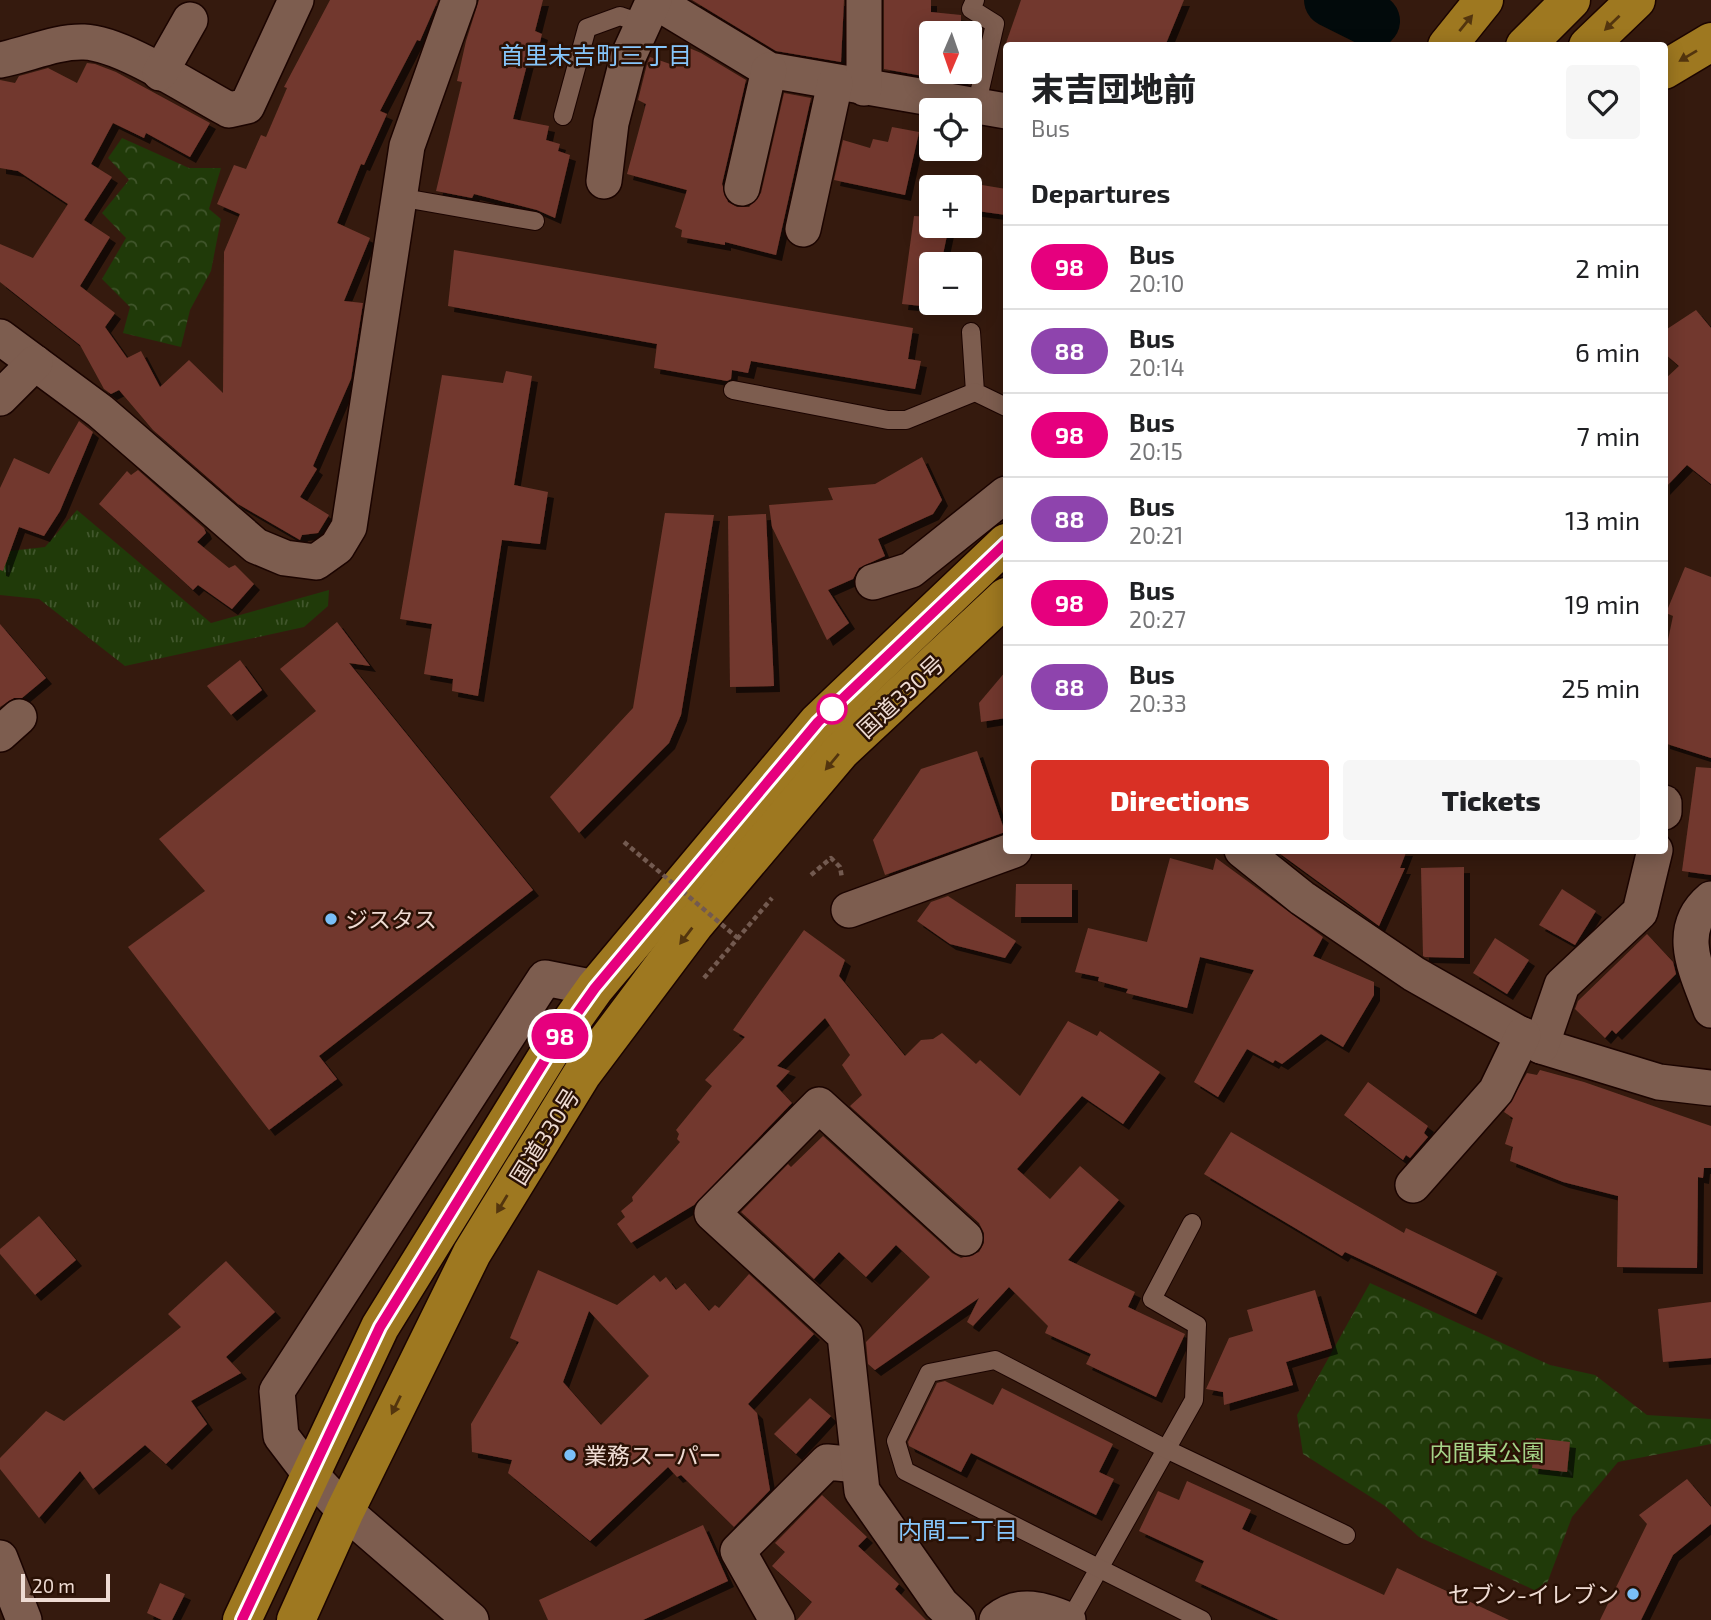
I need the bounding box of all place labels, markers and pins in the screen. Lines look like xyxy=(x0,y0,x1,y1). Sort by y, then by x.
unlabelled marker xyxy=(817,694,847,724)
place label: ジスタス xyxy=(345,905,437,933)
marker: ジスタス xyxy=(323,911,339,927)
place label: 業務スーパー xyxy=(584,1441,722,1469)
marker: 業務スーパー xyxy=(562,1447,578,1463)
place label: セブン-イレブン xyxy=(1448,1580,1619,1608)
marker: セブン-イレブン xyxy=(1625,1586,1641,1602)

